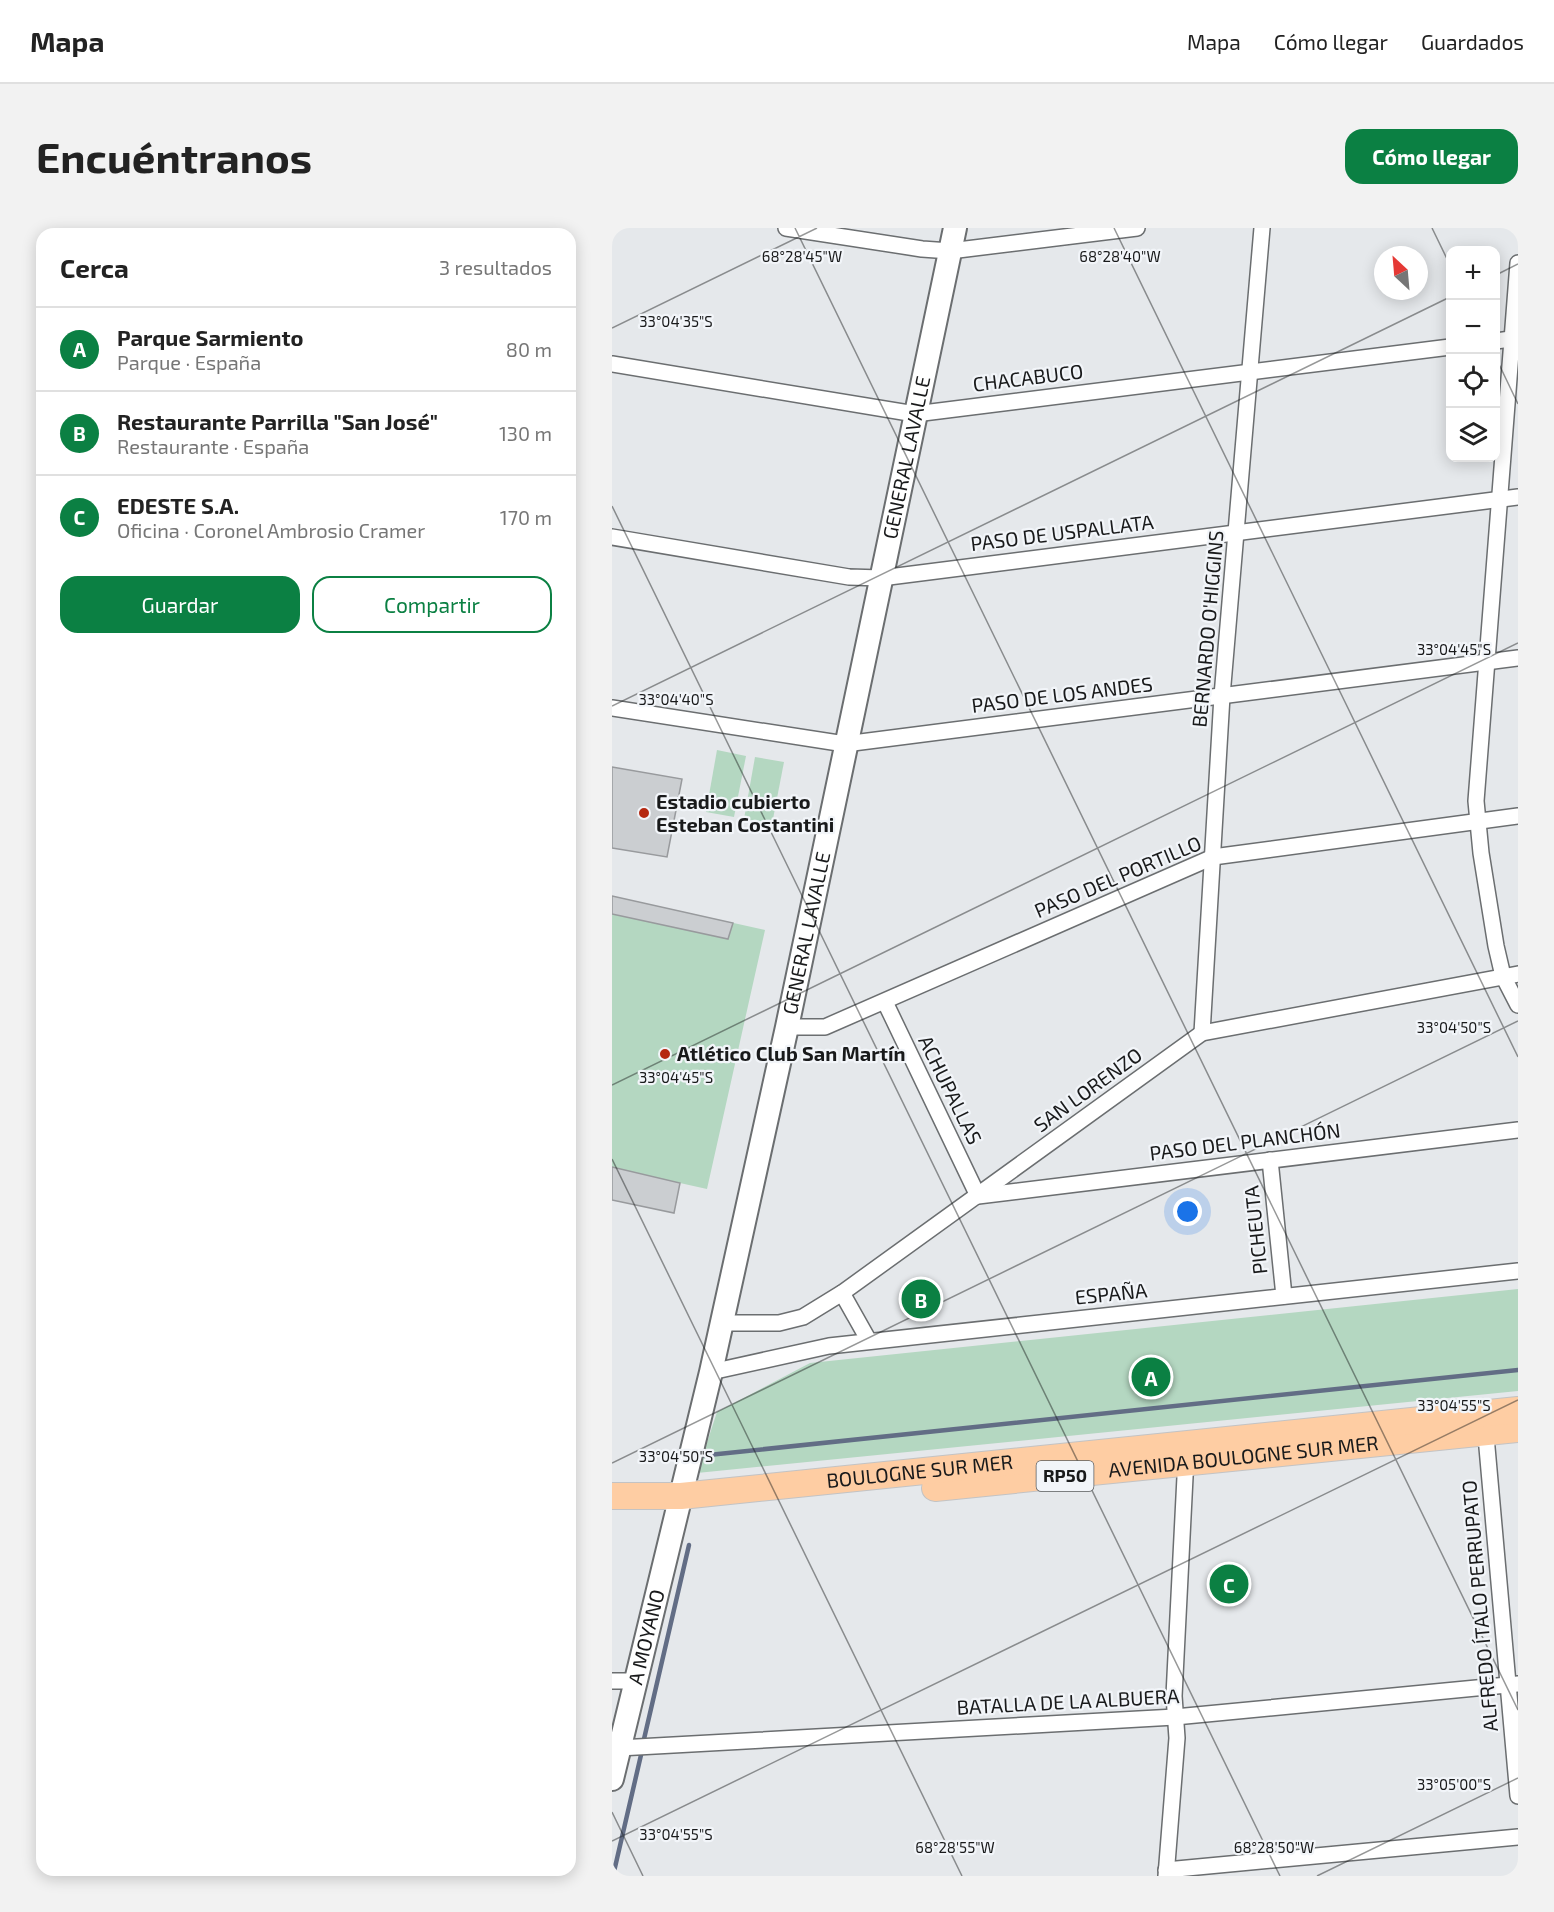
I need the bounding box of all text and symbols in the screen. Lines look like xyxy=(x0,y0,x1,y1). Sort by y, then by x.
text: Mapa xyxy=(30,24,104,58)
text: Mapa xyxy=(1187,29,1241,54)
text: Cómo llegar xyxy=(1274,29,1388,54)
text: Guardados xyxy=(1421,29,1524,54)
button: Cómo llegar xyxy=(1345,129,1518,184)
text: Encuéntranos xyxy=(36,131,312,181)
north arrow xyxy=(1374,246,1428,300)
map controls xyxy=(1446,246,1500,462)
button: + xyxy=(1446,246,1500,300)
text: 68°28'45"W xyxy=(762,247,842,265)
text: 68°28'40"W xyxy=(1079,247,1161,265)
text: Cerca xyxy=(60,252,129,283)
text: 3 resultados xyxy=(439,255,552,279)
button: − xyxy=(1446,300,1500,354)
text: 33°04'35"S xyxy=(639,312,713,330)
text: Parque Sarmiento xyxy=(117,324,303,350)
text: A xyxy=(73,337,86,361)
text: 80 m xyxy=(506,337,552,361)
text: Parque · España xyxy=(117,350,261,374)
button: locate xyxy=(1446,354,1500,408)
street label: CHACABUCO xyxy=(971,358,1085,396)
street label: GENERAL LAVALLE xyxy=(877,374,935,541)
text: Restaurante Parrilla "San José" xyxy=(117,408,438,434)
button: layers xyxy=(1446,408,1500,462)
text: B xyxy=(73,421,86,445)
text: 130 m xyxy=(499,421,552,445)
text: Restaurante · España xyxy=(117,434,309,458)
text: EDESTE S.A. xyxy=(117,492,239,518)
text: C xyxy=(74,505,85,529)
text: 170 m xyxy=(500,505,552,529)
street label: PASO DE USPALLATA xyxy=(969,509,1155,555)
text: Oficina · Coronel Ambrosio Cramer xyxy=(117,518,425,542)
street label: BERNARDO O'HIGGINS xyxy=(1186,529,1228,728)
button: Guardar xyxy=(60,576,300,633)
button: Compartir xyxy=(312,576,552,633)
text: 33°04'45"S xyxy=(1417,640,1491,658)
street label: PASO DE LOS ANDES xyxy=(970,671,1154,717)
text: 33°04'40"S xyxy=(638,690,714,708)
place label: Estadio cubierto Esteban Costantini xyxy=(656,789,834,836)
marker: Estadio cubierto Esteban Costantini xyxy=(637,806,651,820)
street label: PASO DEL PORTILLO xyxy=(1030,830,1205,922)
street label: GENERAL LAVALLE xyxy=(777,849,835,1017)
text: 33°04'50"S xyxy=(1417,1018,1491,1036)
street label: ACHUPALLAS xyxy=(914,1031,988,1148)
place label: Atlético Club San Martín xyxy=(677,1041,906,1065)
street label: SAN LORENZO xyxy=(1029,1042,1146,1136)
marker: Atlético Club San Martín xyxy=(658,1047,672,1061)
text: 33°04'45"S xyxy=(639,1068,713,1086)
street label: PASO DEL PLANCHÓN xyxy=(1148,1117,1342,1165)
street label: PICHEUTA xyxy=(1238,1184,1272,1276)
your location xyxy=(1173,1197,1202,1226)
pin: B xyxy=(902,1276,940,1322)
street label: ESPAÑA xyxy=(1074,1277,1149,1309)
pin: A xyxy=(1132,1354,1170,1400)
text: 33°04'55"S xyxy=(1417,1396,1491,1414)
street label: AVENIDA BOULOGNE SUR MER xyxy=(1107,1430,1380,1481)
text: 33°04'50"S xyxy=(639,1447,713,1465)
street label: BOULOGNE SUR MER xyxy=(825,1449,1014,1492)
road number: RP50 xyxy=(1036,1461,1094,1491)
street label: ALFREDO ÍTALO PERRUPATO xyxy=(1456,1479,1502,1733)
pin: C xyxy=(1210,1562,1248,1606)
street label: A MOYANO xyxy=(622,1587,669,1687)
street label: BATALLA DE LA ALBUERA xyxy=(956,1683,1181,1719)
text: 33°05'00"S xyxy=(1417,1775,1491,1793)
text: 33°04'55"S xyxy=(639,1825,713,1843)
text: 68°28'55"W xyxy=(915,1838,995,1856)
text: 68°28'50"W xyxy=(1234,1838,1314,1856)

